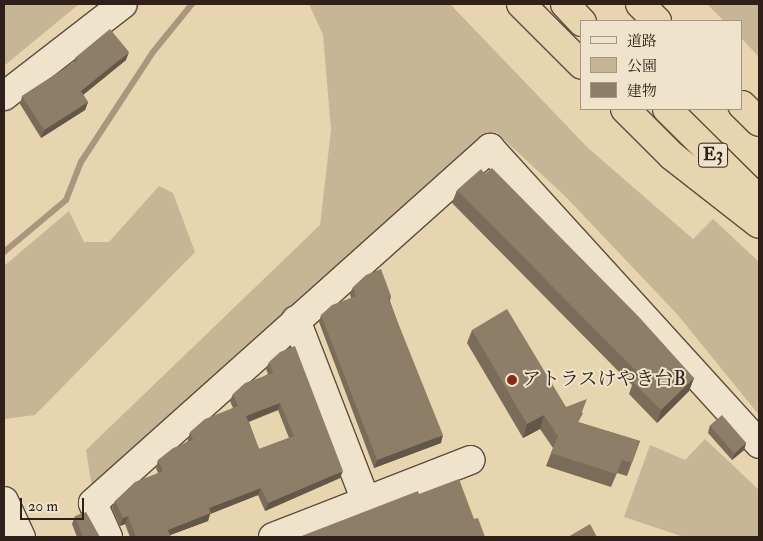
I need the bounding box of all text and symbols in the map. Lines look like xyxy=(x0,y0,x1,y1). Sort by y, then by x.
legend xyxy=(580,20,743,110)
text: 道路 xyxy=(627,32,657,51)
text: 公園 xyxy=(627,57,657,76)
text: 建物 xyxy=(627,82,657,101)
road number: E3 xyxy=(698,140,728,170)
place label: アトラスけやき台B xyxy=(522,369,686,391)
marker: アトラスけやき台B xyxy=(506,374,518,386)
scale bar xyxy=(22,488,86,520)
text: 20 m xyxy=(28,497,58,516)

